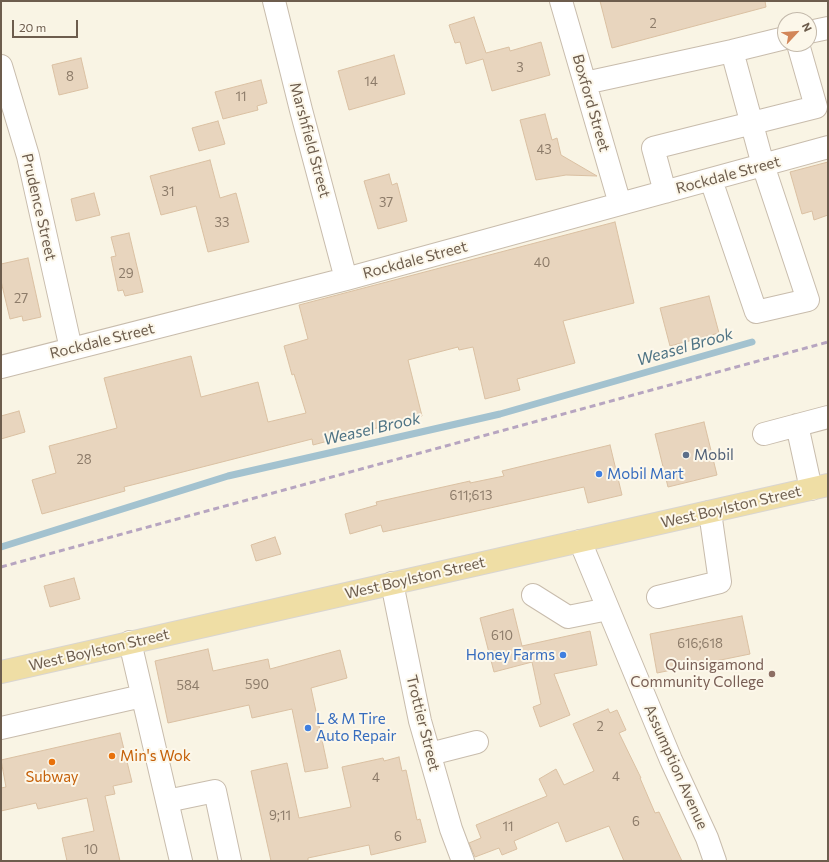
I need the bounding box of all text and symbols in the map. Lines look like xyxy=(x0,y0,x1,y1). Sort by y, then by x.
scale bar xyxy=(14,12,80,38)
north arrow xyxy=(777,12,817,52)
house number: 2 xyxy=(649,16,657,32)
text: 20 m xyxy=(19,20,46,34)
text: N xyxy=(800,20,815,34)
street label: Boxford Street xyxy=(569,52,613,154)
house number: 3 xyxy=(516,60,524,76)
house number: 8 xyxy=(66,69,74,85)
house number: 14 xyxy=(364,74,378,90)
street label: Marshfield Street xyxy=(286,80,334,200)
house number: 11 xyxy=(235,89,247,105)
house number: 43 xyxy=(536,142,552,158)
street label: Prudence Street xyxy=(18,152,60,262)
street label: Rockdale Street xyxy=(674,152,782,198)
house number: 31 xyxy=(162,184,174,200)
house number: 37 xyxy=(379,195,393,211)
house number: 33 xyxy=(215,215,229,231)
street label: Rockdale Street xyxy=(361,237,469,283)
house number: 40 xyxy=(534,255,550,271)
house number: 29 xyxy=(118,266,134,282)
house number: 27 xyxy=(14,291,28,307)
street label: Rockdale Street xyxy=(48,319,156,363)
water label: Weasel Brook xyxy=(635,324,735,370)
water label: Weasel Brook xyxy=(321,408,423,450)
place label: Mobil xyxy=(694,446,734,464)
marker: Mobil xyxy=(681,450,691,460)
house number: 28 xyxy=(76,452,92,468)
place label: Mobil Mart xyxy=(607,465,684,483)
marker: Mobil Mart xyxy=(594,469,604,479)
street label: West Boylston Street xyxy=(659,482,803,532)
house number: 611;613 xyxy=(450,488,492,504)
street label: West Boylston Street xyxy=(343,553,487,603)
street label: West Boylston Street xyxy=(27,625,171,675)
house number: 610 xyxy=(491,628,513,644)
house number: 616;618 xyxy=(677,636,723,652)
place label: Honey Farms xyxy=(466,646,555,664)
marker: Honey Farms xyxy=(558,650,568,660)
place label: Quinsigamond Community College xyxy=(630,656,764,691)
marker: Quinsigamond Community College xyxy=(767,669,777,679)
street label: Trottier Street xyxy=(402,673,444,773)
house number: 590 xyxy=(245,677,269,693)
house number: 584 xyxy=(176,678,200,694)
street label: Assumption Avenue xyxy=(640,702,712,832)
place label: L & M Tire Auto Repair xyxy=(316,710,396,745)
house number: 2 xyxy=(596,719,604,735)
marker: L & M Tire Auto Repair xyxy=(303,723,313,733)
place label: Min's Wok xyxy=(120,747,191,765)
marker: Min's Wok xyxy=(107,751,117,761)
marker: Subway xyxy=(47,757,57,767)
place label: Subway xyxy=(25,768,79,786)
house number: 4 xyxy=(612,769,620,785)
house number: 4 xyxy=(372,770,380,786)
house number: 9;11 xyxy=(269,808,291,824)
house number: 6 xyxy=(632,814,640,830)
house number: 11 xyxy=(502,819,514,835)
house number: 6 xyxy=(394,829,402,845)
house number: 10 xyxy=(84,842,98,858)

